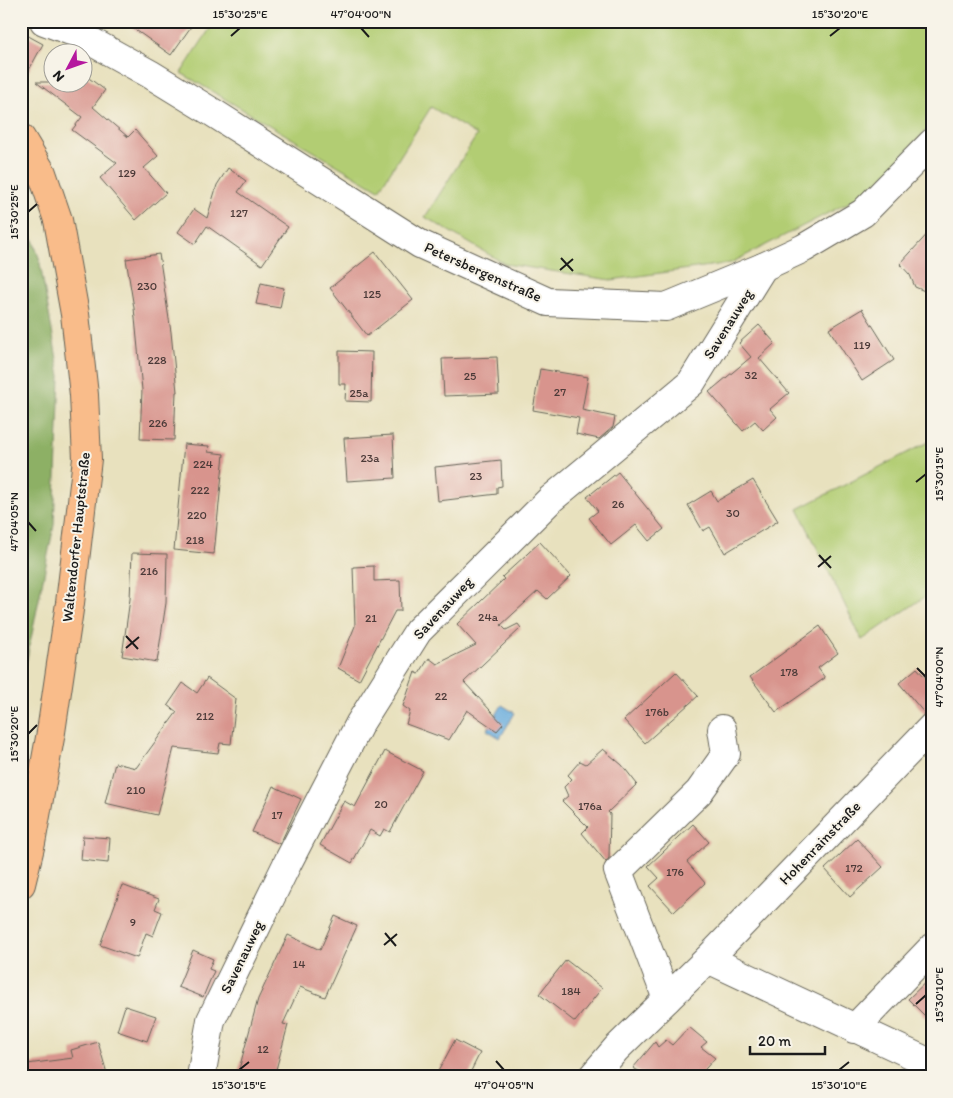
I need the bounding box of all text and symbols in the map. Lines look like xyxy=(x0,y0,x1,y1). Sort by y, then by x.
text: 15°30'25"E xyxy=(212,7,268,21)
text: 47°04'00"N xyxy=(331,7,391,21)
text: 15°30'20"E xyxy=(812,7,869,21)
north arrow xyxy=(42,42,92,92)
text: N xyxy=(49,67,68,85)
house number: 129 xyxy=(118,166,136,180)
text: 15°30'25"E xyxy=(7,184,21,240)
house number: 127 xyxy=(230,206,248,220)
street label: Petersbergenstraße xyxy=(422,238,544,306)
house number: 230 xyxy=(137,279,157,293)
street label: Savenauweg xyxy=(699,285,757,362)
house number: 125 xyxy=(363,287,381,301)
house number: 119 xyxy=(853,338,871,352)
house number: 228 xyxy=(147,353,167,367)
house number: 32 xyxy=(745,368,758,382)
house number: 25 xyxy=(464,369,476,383)
house number: 27 xyxy=(554,385,566,399)
house number: 25a xyxy=(350,386,369,400)
house number: 226 xyxy=(149,416,167,430)
text: 15°30'15"E xyxy=(932,446,946,501)
street label: Waltendorfer Hauptstraße xyxy=(58,451,94,623)
house number: 23a xyxy=(360,451,380,465)
house number: 224 xyxy=(193,457,213,471)
house number: 23 xyxy=(470,469,483,483)
house number: 222 xyxy=(191,483,210,497)
text: 47°04'05"N xyxy=(7,492,21,552)
house number: 26 xyxy=(612,497,624,511)
house number: 30 xyxy=(726,506,740,520)
house number: 220 xyxy=(187,508,207,522)
house number: 218 xyxy=(186,533,205,547)
house number: 216 xyxy=(140,564,158,578)
street label: Savenauweg xyxy=(409,573,477,643)
house number: 24a xyxy=(478,610,499,624)
house number: 21 xyxy=(365,611,377,625)
text: 47°04'00"N xyxy=(932,647,946,707)
house number: 178 xyxy=(780,665,798,679)
house number: 22 xyxy=(435,689,448,703)
text: 15°30'20"E xyxy=(7,705,21,762)
house number: 176b xyxy=(645,705,669,719)
house number: 212 xyxy=(196,709,215,723)
house number: 210 xyxy=(126,783,146,797)
house number: 20 xyxy=(374,797,388,811)
street label: Hohenrainstraße xyxy=(776,797,864,889)
house number: 176a xyxy=(578,799,603,813)
house number: 17 xyxy=(271,808,283,822)
house number: 172 xyxy=(845,861,864,875)
house number: 176 xyxy=(666,865,684,879)
house number: 9 xyxy=(130,915,136,929)
street label: Savenauweg xyxy=(217,917,268,997)
house number: 14 xyxy=(293,957,305,971)
text: 15°30'10"E xyxy=(932,967,946,1023)
house number: 184 xyxy=(561,984,581,998)
scale bar xyxy=(750,1023,826,1055)
text: 20 m xyxy=(758,1032,792,1050)
house number: 12 xyxy=(257,1042,270,1056)
text: 15°30'15"E xyxy=(212,1078,267,1092)
text: 47°04'05"N xyxy=(474,1078,534,1092)
text: 15°30'10"E xyxy=(811,1078,867,1092)

